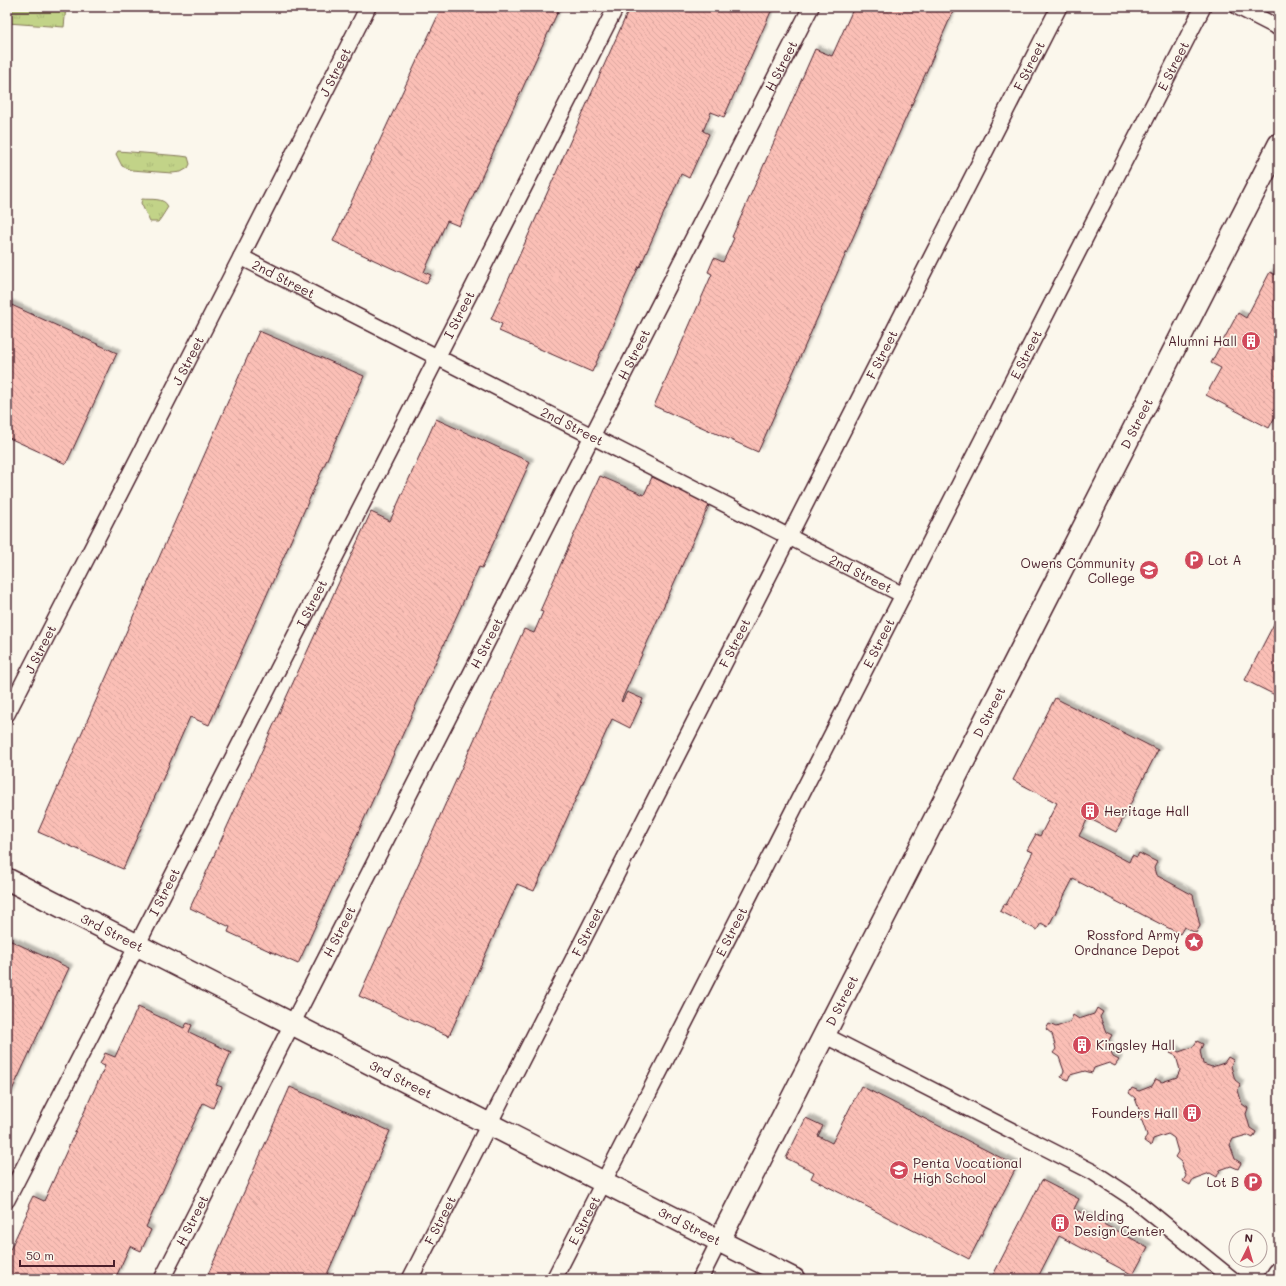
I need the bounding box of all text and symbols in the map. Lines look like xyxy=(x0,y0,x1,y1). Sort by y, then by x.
street label: H Street xyxy=(761,37,801,94)
street label: F Street xyxy=(1009,38,1048,93)
street label: E Street xyxy=(1153,38,1192,93)
street label: J Street xyxy=(315,44,354,99)
street label: 2nd Street xyxy=(250,255,319,302)
street label: I Street xyxy=(439,287,478,341)
street label: H Street xyxy=(613,326,653,382)
street label: E Street xyxy=(1006,326,1045,382)
street label: F Street xyxy=(862,327,901,382)
building icon: Alumni Hall xyxy=(1240,330,1262,352)
place label: Alumni Hall xyxy=(1168,332,1237,349)
street label: J Street xyxy=(168,333,207,388)
street label: D Street xyxy=(1116,395,1156,451)
street label: 2nd Street xyxy=(538,403,607,449)
parking icon: Lot A xyxy=(1183,549,1205,571)
street label: 2nd Street xyxy=(827,550,896,596)
place label: Lot A xyxy=(1208,551,1241,568)
place label: Owens Community College xyxy=(1020,554,1135,586)
school or university icon: Owens Community College xyxy=(1138,559,1160,581)
street label: I Street xyxy=(292,576,331,630)
street label: H Street xyxy=(466,614,506,671)
street label: F Street xyxy=(714,615,754,670)
street label: E Street xyxy=(858,615,898,670)
street label: J Street xyxy=(20,621,60,676)
street label: D Street xyxy=(969,683,1009,740)
building icon: Heritage Hall xyxy=(1079,800,1101,822)
place label: Heritage Hall xyxy=(1104,802,1189,819)
street label: I Street xyxy=(145,865,183,918)
street label: H Street xyxy=(319,903,359,960)
street label: F Street xyxy=(567,904,607,959)
street label: E Street xyxy=(711,904,751,959)
street label: 3rd Street xyxy=(78,909,147,955)
place label: Rossford Army Ordnance Depot xyxy=(1074,926,1180,958)
place icon: Rossford Army Ordnance Depot xyxy=(1183,931,1205,953)
street label: D Street xyxy=(821,972,861,1028)
building icon: Kingsley Hall xyxy=(1071,1034,1093,1056)
place label: Kingsley Hall xyxy=(1096,1036,1175,1053)
street label: 3rd Street xyxy=(367,1056,436,1102)
building icon: Founders Hall xyxy=(1181,1102,1203,1124)
place label: Founders Hall xyxy=(1092,1104,1178,1121)
place label: Penta Vocational High School xyxy=(913,1154,1022,1186)
school or university icon: Penta Vocational High School xyxy=(888,1159,910,1181)
parking icon: Lot B xyxy=(1242,1171,1264,1193)
place label: Lot B xyxy=(1206,1173,1239,1190)
street label: H Street xyxy=(172,1191,212,1248)
street label: F Street xyxy=(420,1192,459,1247)
street label: E Street xyxy=(564,1192,603,1247)
street label: 3rd Street xyxy=(656,1203,724,1249)
place label: Welding Design Center xyxy=(1074,1207,1165,1239)
building icon: Welding Design Center xyxy=(1049,1212,1071,1234)
north arrow xyxy=(1228,1228,1268,1268)
text: N xyxy=(1244,1230,1254,1245)
scale bar xyxy=(20,1242,114,1268)
text: 50 m xyxy=(26,1247,54,1263)

